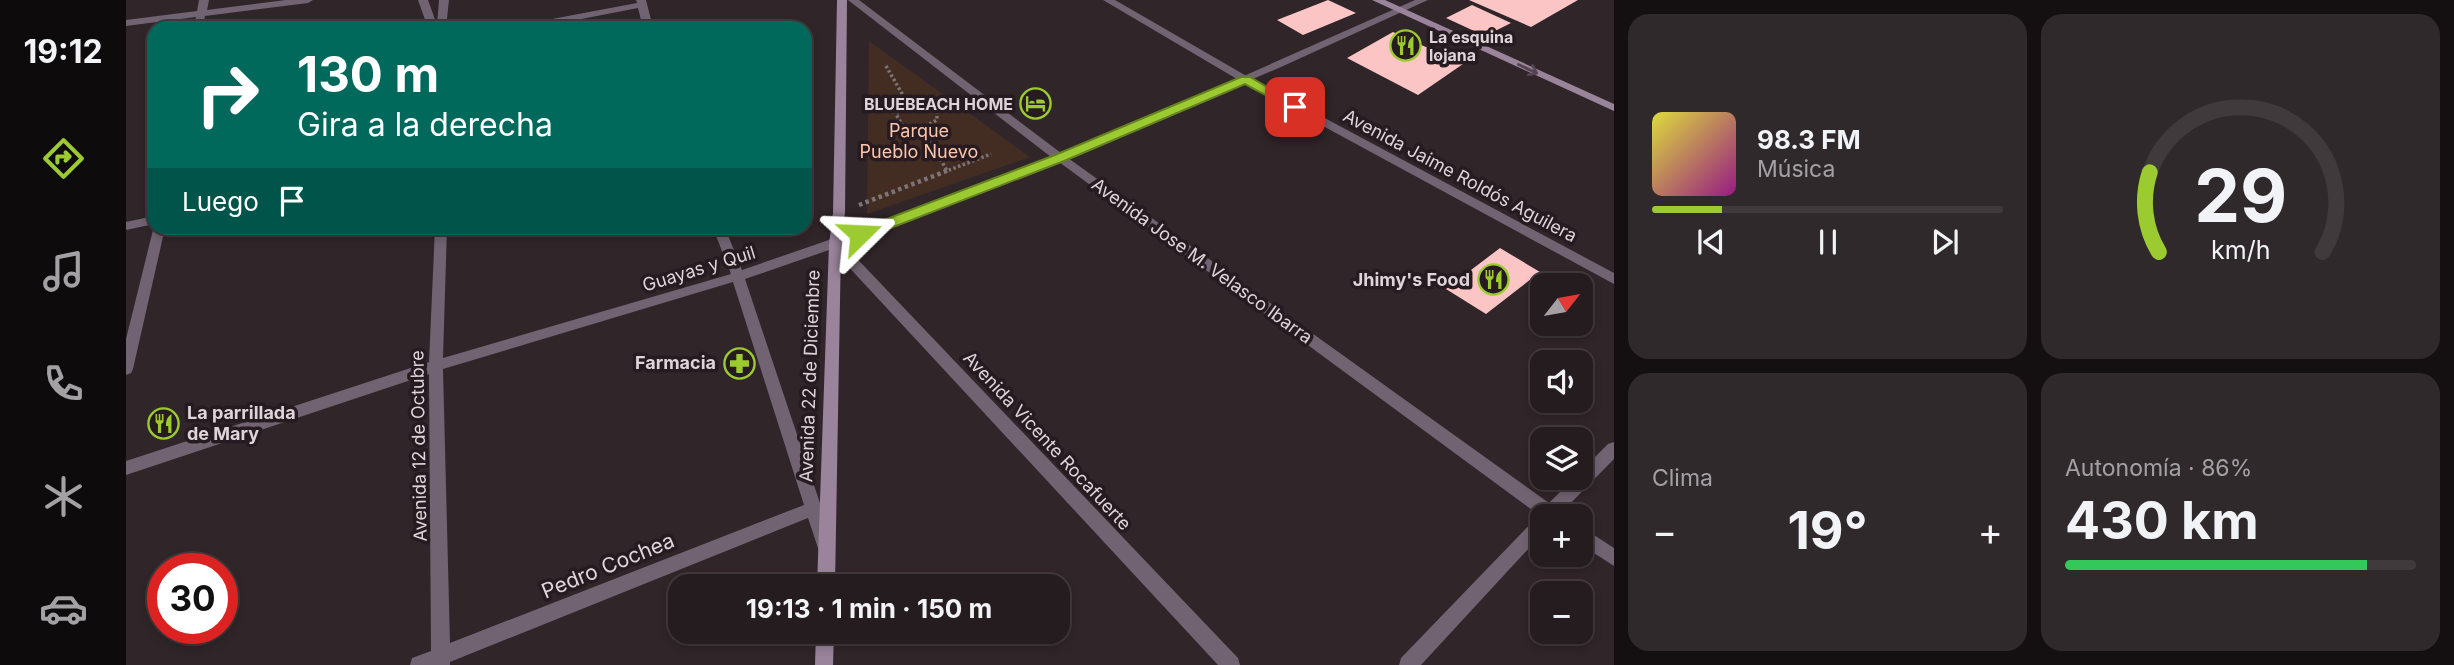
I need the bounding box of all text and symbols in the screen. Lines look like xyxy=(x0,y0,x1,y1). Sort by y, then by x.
place label: La esquina lojana xyxy=(1429,27,1513,65)
restaurant icon: La esquina lojana xyxy=(1389,29,1423,63)
text: 19:12 xyxy=(23,32,103,71)
text: 130 m xyxy=(297,45,439,104)
icon: right xyxy=(182,49,273,140)
one-way arrow xyxy=(1517,63,1538,76)
pin xyxy=(1265,77,1325,137)
hotel icon: BLUEBEACH HOME xyxy=(1019,87,1053,121)
icon: arrive xyxy=(1276,88,1314,126)
place label: BLUEBEACH HOME xyxy=(864,94,1013,114)
text: Gira a la derecha xyxy=(297,105,553,144)
street label: Avenida Jaime Roldós Aguilera xyxy=(1340,105,1581,246)
park label: Parque Pueblo Nuevo xyxy=(860,120,978,162)
text: 98.3 FM xyxy=(1757,124,1861,155)
icon: directions xyxy=(39,134,88,183)
text: 29 xyxy=(2194,152,2287,241)
text: Música xyxy=(1757,155,1835,183)
street label: Avenida Jose M. Velasco Ibarra xyxy=(1088,173,1317,348)
icon: arrive xyxy=(273,182,311,220)
text: Luego xyxy=(182,186,259,217)
position arrow xyxy=(823,197,897,271)
icon: previous xyxy=(1692,223,1730,261)
icon: pause xyxy=(1809,223,1847,261)
icon: next xyxy=(1926,223,1964,261)
text: km/h xyxy=(2211,235,2270,265)
street label: Guayas y Quil xyxy=(640,241,758,296)
icon: music xyxy=(39,247,88,296)
restaurant icon: Jhimy's Food xyxy=(1476,263,1510,297)
street label: Avenida 22 de Diciembre xyxy=(795,269,824,483)
place label: Jhimy's Food xyxy=(1353,269,1470,290)
north arrow xyxy=(1530,273,1592,336)
map controls xyxy=(1530,273,1593,644)
pharmacy icon: Farmacia xyxy=(722,346,756,380)
street label: Avenida Vicente Rocafuerte xyxy=(959,347,1135,534)
street label: Avenida 12 de Octubre xyxy=(406,350,431,542)
button: sound xyxy=(1530,350,1593,413)
place label: Farmacia xyxy=(635,352,716,373)
icon: phone xyxy=(39,359,88,408)
place label: La parrillada de Mary xyxy=(187,402,296,444)
restaurant icon: La parrillada de Mary xyxy=(147,406,181,440)
button: layers xyxy=(1530,427,1593,490)
text: Autonomía · 86% xyxy=(2065,454,2252,482)
text: Clima xyxy=(1652,464,1713,492)
icon: climate xyxy=(39,472,88,521)
text: 430 km xyxy=(2065,489,2259,552)
text: 19° xyxy=(1787,499,1868,562)
button: + xyxy=(1530,504,1593,567)
text: − xyxy=(1652,508,1677,554)
text: + xyxy=(1978,508,2003,554)
street label: Pedro Cochea xyxy=(538,528,678,604)
speed limit sign: 30 xyxy=(147,553,238,644)
button: − xyxy=(1530,581,1593,644)
icon: car xyxy=(39,584,88,633)
text: 19:13 · 1 min · 150 m xyxy=(746,593,992,624)

